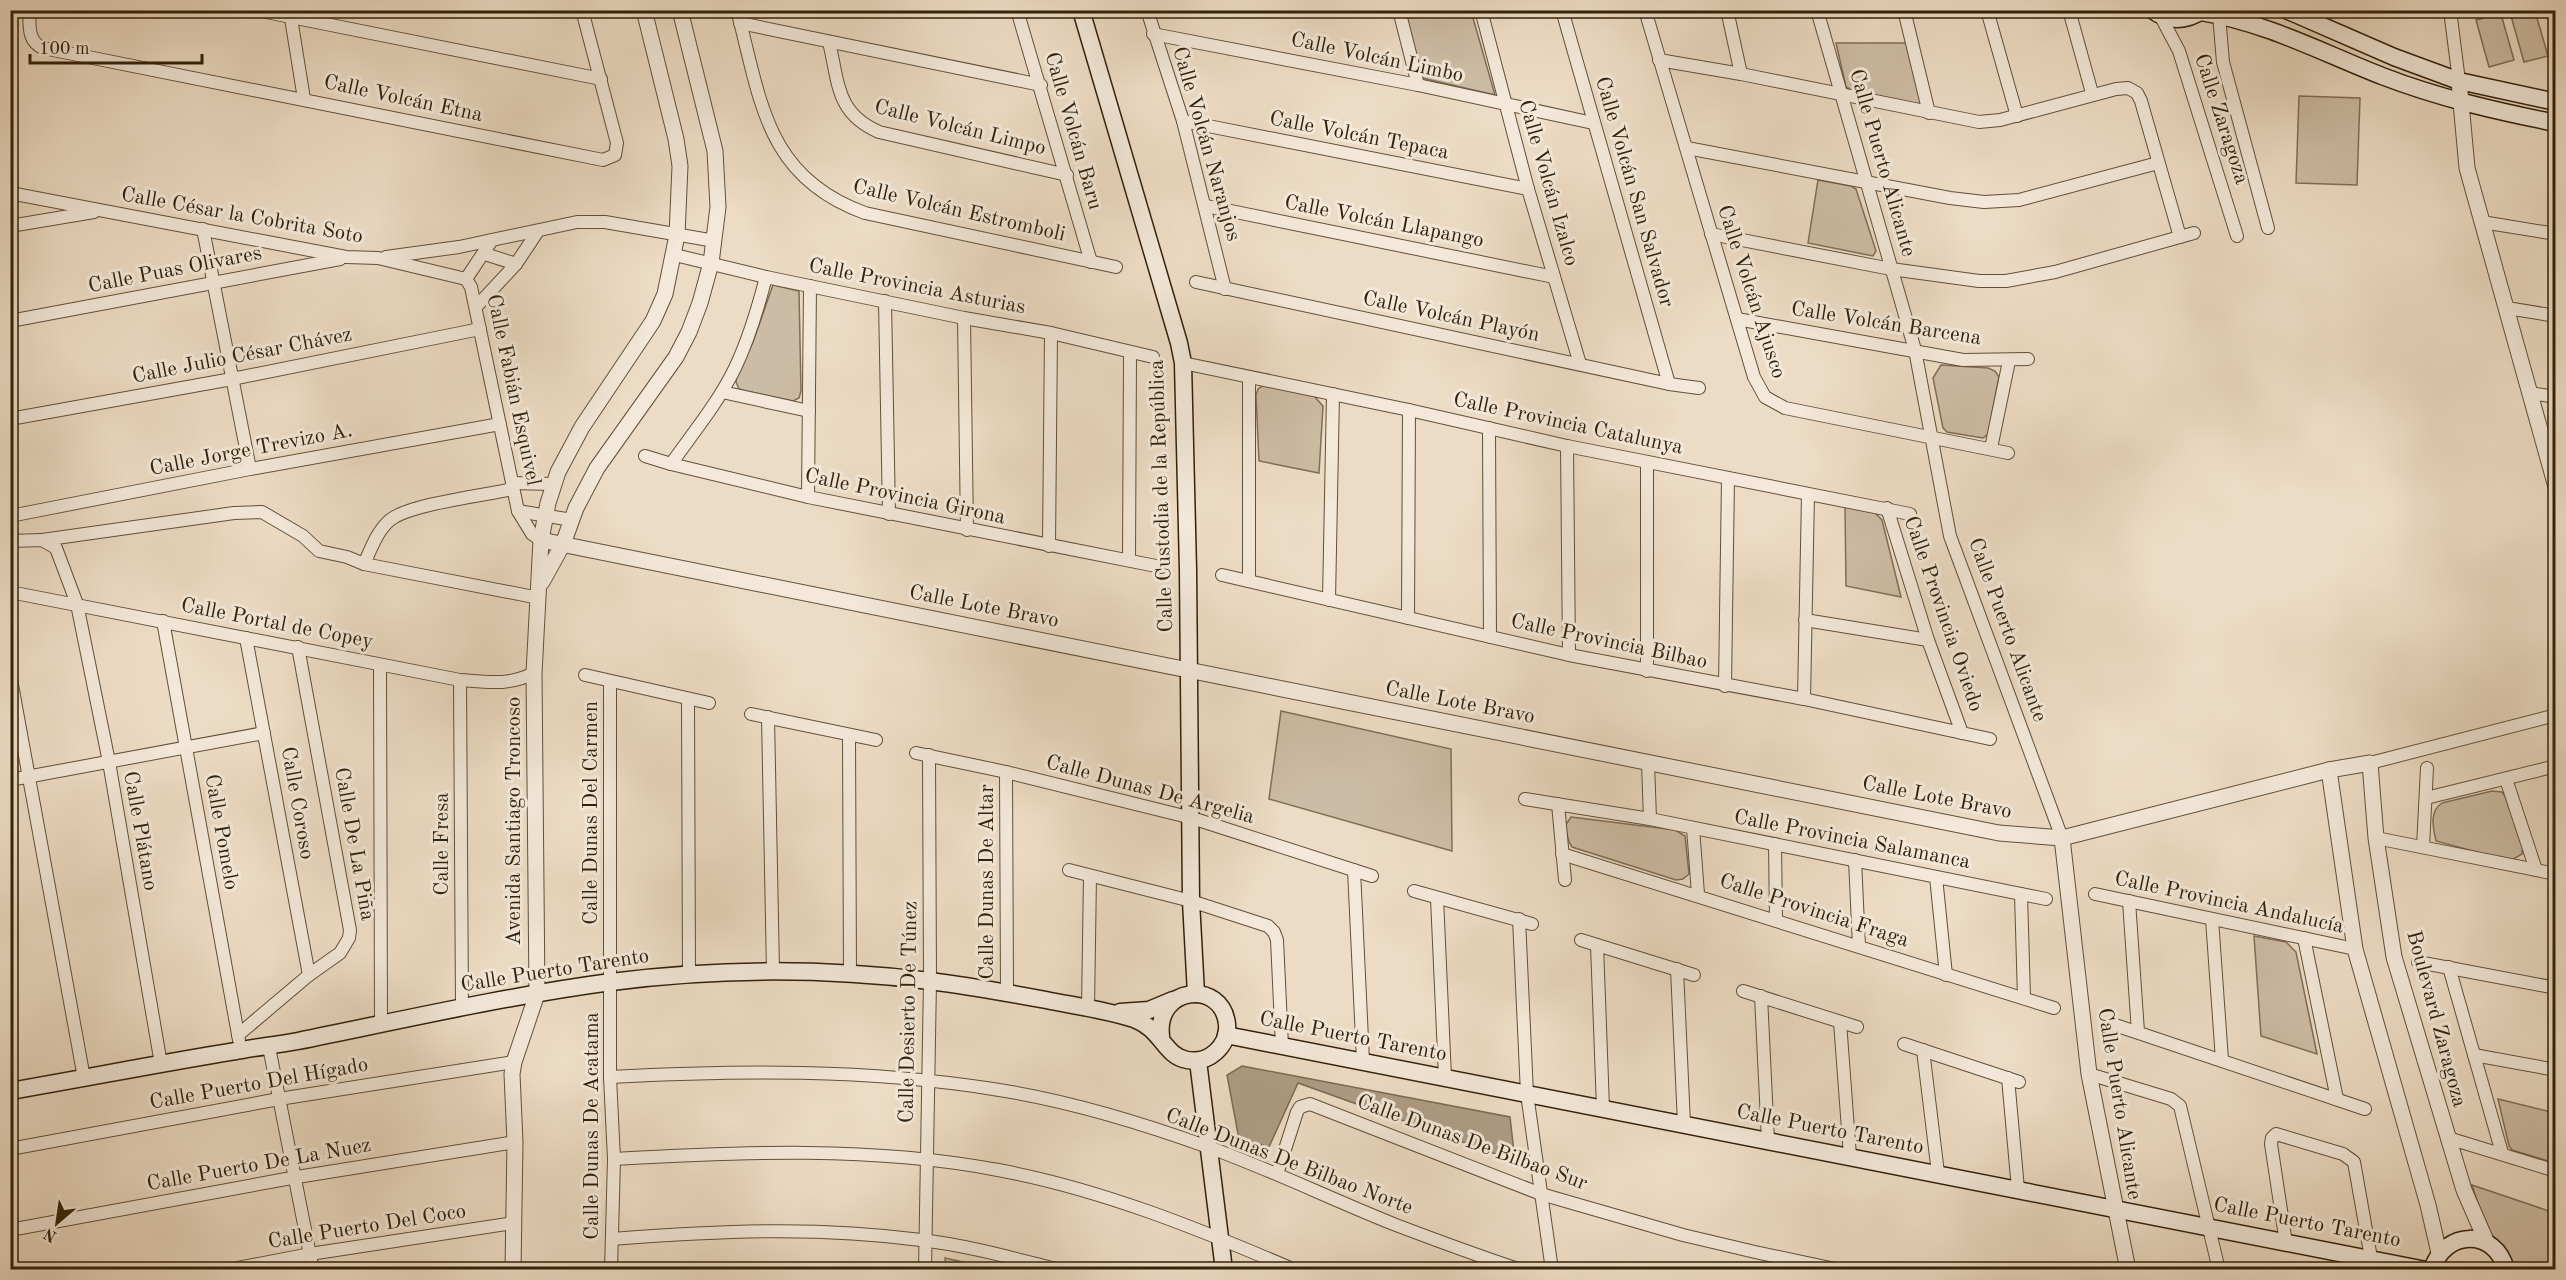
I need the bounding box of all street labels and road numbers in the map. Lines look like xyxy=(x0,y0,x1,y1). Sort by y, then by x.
street label: Calle Volcán Limbo xyxy=(1289,29,1465,87)
street label: Calle Volcán Naranjos xyxy=(1168,44,1244,244)
street label: Calle Volcán Baru xyxy=(1040,50,1106,212)
street label: Calle Zaragoza xyxy=(2190,51,2252,187)
street label: Calle Puerto Alicante xyxy=(1845,67,1919,259)
street label: Calle Volcán Etna xyxy=(322,72,484,126)
street label: Calle Volcán San Salvador xyxy=(1591,74,1677,310)
street label: Calle Volcán Limpo xyxy=(872,97,1048,159)
street label: Calle Volcán Izalco xyxy=(1514,98,1582,268)
street label: Calle Volcán Tepaca xyxy=(1267,108,1451,164)
street label: Calle Volcán Estromboli xyxy=(851,176,1067,246)
street label: Calle César la Cobrita Soto xyxy=(119,184,365,248)
street label: Calle Volcán Llapango xyxy=(1282,192,1486,252)
street label: Calle Volcán Ajusco xyxy=(1713,203,1789,381)
street label: Calle Puas Olivares xyxy=(86,243,264,297)
street label: Calle Provincia Asturias xyxy=(807,256,1027,318)
street label: Calle Volcán Playón xyxy=(1361,288,1541,346)
street label: Calle Fabián Esquivel xyxy=(482,292,544,488)
street label: Calle Volcán Barcena xyxy=(1789,299,1983,349)
street label: Calle Julio César Chávez xyxy=(130,324,354,388)
street label: Calle Custodia de la República xyxy=(1147,359,1177,633)
street label: Calle Provincia Catalunya xyxy=(1451,389,1685,459)
street label: Calle Jorge Trevizo A. xyxy=(148,420,354,480)
street label: Calle Provincia Girona xyxy=(803,465,1007,529)
street label: Calle Provincia Oviedo xyxy=(1900,513,1986,715)
street label: Calle Puerto Alicante xyxy=(1964,535,2050,725)
street label: Calle Lote Bravo xyxy=(907,582,1061,632)
street label: Calle Portal de Copey xyxy=(179,595,375,653)
street label: Calle Provincia Bilbao xyxy=(1509,611,1709,673)
street label: Calle Lote Bravo xyxy=(1383,678,1537,728)
street label: Avenida Santiago Troncoso xyxy=(504,697,525,945)
street label: Calle Dunas Del Carmen xyxy=(581,701,602,925)
street label: Calle Coroso xyxy=(277,745,317,861)
street label: Calle Dunas De Argelia xyxy=(1043,752,1257,828)
street label: Calle De La Piña xyxy=(330,766,378,922)
street label: Calle Plátano xyxy=(119,770,161,892)
street label: Calle Pomelo xyxy=(200,772,242,892)
street label: Calle Lote Bravo xyxy=(1860,773,2014,823)
street label: Calle Dunas De Altar xyxy=(977,784,998,980)
street label: Calle Fresa xyxy=(432,792,453,896)
street label: Calle Provincia Salamanca xyxy=(1732,807,1972,873)
street label: Calle Provincia Andalucía xyxy=(2112,868,2346,938)
street label: Calle Provincia Fraga xyxy=(1717,870,1911,952)
street label: Calle Desierto De Túnez xyxy=(897,901,921,1123)
street label: Boulevard Zaragoza xyxy=(2402,928,2470,1110)
street label: Calle Puerto Tarento xyxy=(459,946,651,996)
street label: Calle Puerto Alicante xyxy=(2093,1007,2145,1201)
street label: Calle Puerto Tarento xyxy=(1258,1009,1448,1065)
street label: Calle Dunas De Acatama xyxy=(582,1012,603,1240)
street label: Calle Puerto Del Hígado xyxy=(148,1054,370,1114)
street label: Calle Dunas De Bilbao Sur xyxy=(1354,1091,1590,1195)
street label: Calle Puerto Tarento xyxy=(1735,1102,1925,1158)
street label: Calle Dunas De Bilbao Norte xyxy=(1162,1105,1416,1219)
street label: Calle Puerto De La Nuez xyxy=(145,1135,373,1195)
street label: Calle Puerto Tarento xyxy=(2212,1195,2402,1251)
street label: Calle Puerto Del Coco xyxy=(266,1201,468,1253)

